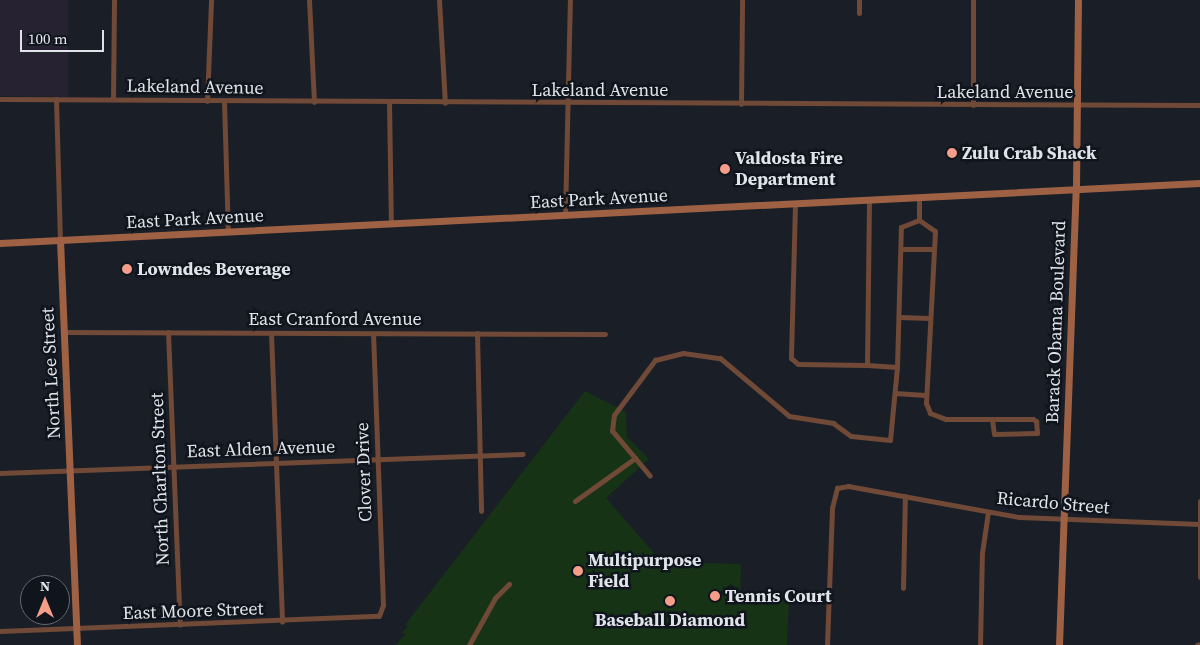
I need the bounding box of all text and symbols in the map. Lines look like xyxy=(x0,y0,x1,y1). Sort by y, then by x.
scale bar xyxy=(22,20,106,52)
text: 100 m xyxy=(28,28,68,49)
street label: Lakeland Avenue xyxy=(126,75,264,99)
street label: Lakeland Avenue xyxy=(531,79,669,101)
street label: Lakeland Avenue xyxy=(936,81,1074,103)
place label: Zulu Crab Shack xyxy=(962,142,1097,164)
marker: Zulu Crab Shack xyxy=(946,147,958,159)
place label: Valdosta Fire Department xyxy=(735,148,843,190)
marker: Valdosta Fire Department xyxy=(719,163,731,175)
street label: East Park Avenue xyxy=(529,185,669,213)
street label: East Park Avenue xyxy=(125,205,265,233)
street label: Barack Obama Boulevard xyxy=(1042,220,1070,424)
place label: Lowndes Beverage xyxy=(137,258,291,280)
marker: Lowndes Beverage xyxy=(121,263,133,275)
street label: North Lee Street xyxy=(37,307,65,439)
street label: East Cranford Avenue xyxy=(248,308,422,330)
street label: North Charlton Street xyxy=(146,392,174,566)
street label: Clover Drive xyxy=(351,422,377,522)
street label: East Alden Avenue xyxy=(186,436,336,462)
street label: Ricardo Street xyxy=(996,487,1110,519)
place label: Multipurpose Field xyxy=(588,550,701,592)
marker: Multipurpose Field xyxy=(572,565,584,577)
north arrow xyxy=(20,575,70,625)
text: N xyxy=(40,576,50,596)
place label: Tennis Court xyxy=(725,585,831,607)
marker: Tennis Court xyxy=(709,590,721,602)
marker: Baseball Diamond xyxy=(664,595,676,607)
street label: East Moore Street xyxy=(122,598,264,624)
place label: Baseball Diamond xyxy=(595,609,745,631)

